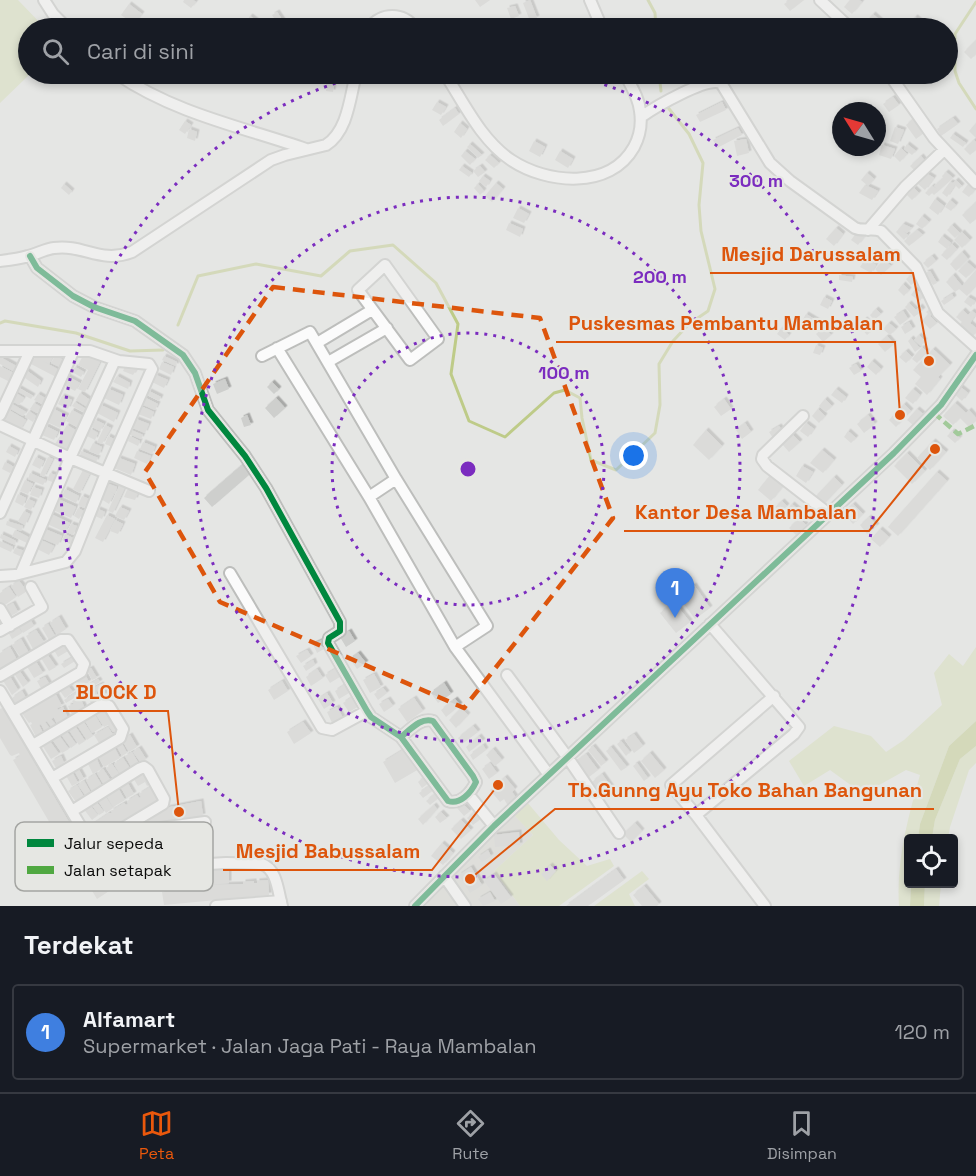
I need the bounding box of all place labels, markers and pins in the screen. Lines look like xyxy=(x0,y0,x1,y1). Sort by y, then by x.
callout: Mesjid Darussalam xyxy=(710,235,913,273)
callout: Puskesmas Pembantu Mambalan xyxy=(556,304,895,342)
centre of rings xyxy=(458,459,478,479)
callout: Kantor Desa Mambalan xyxy=(624,493,869,531)
pin: 1 xyxy=(656,568,694,618)
callout: BLOCK D xyxy=(63,673,168,711)
callout: Tb.Gunng Ayu Toko Bahan Bangunan xyxy=(555,771,934,809)
callout: Mesjid Babussalam xyxy=(223,832,432,870)

